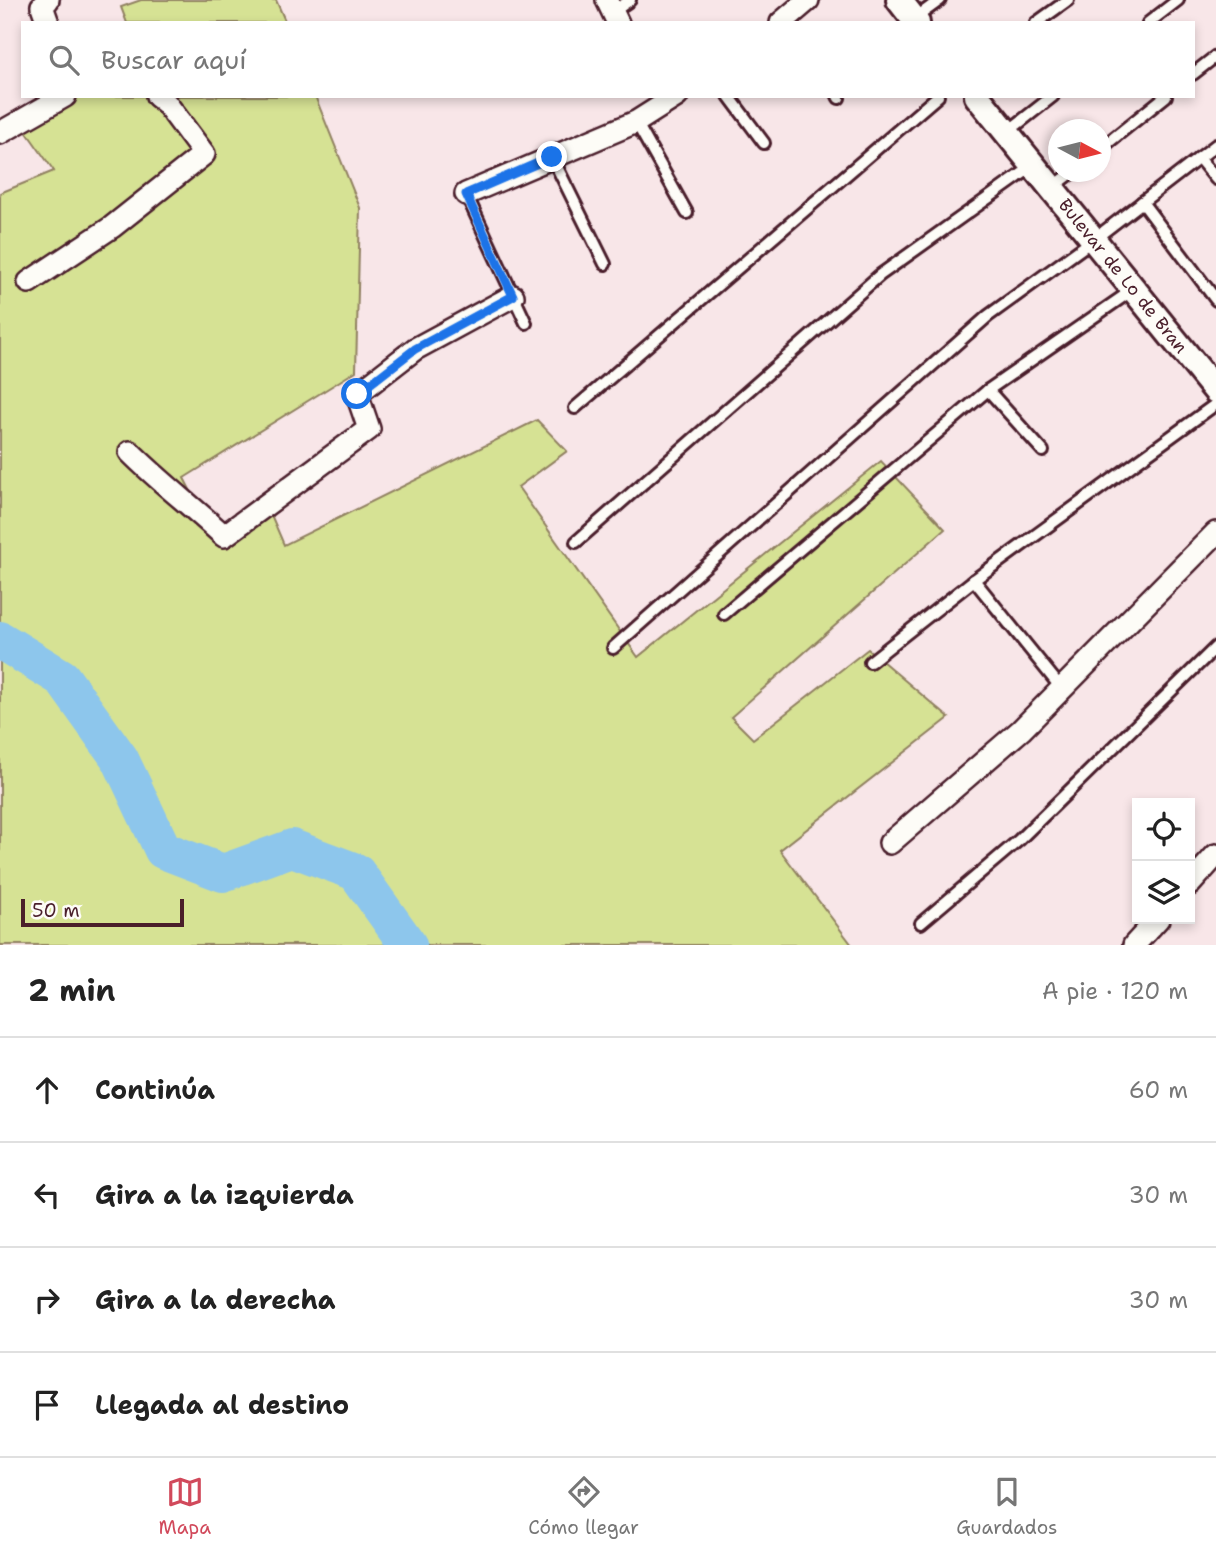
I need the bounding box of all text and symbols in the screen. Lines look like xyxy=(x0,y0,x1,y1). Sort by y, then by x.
search box xyxy=(21,21,1195,98)
icon: search xyxy=(45,41,83,79)
text: Buscar aquí xyxy=(101,42,247,77)
north arrow xyxy=(1048,119,1111,182)
route end xyxy=(536,141,567,172)
street label: Bulevar de Lo de Bran xyxy=(1053,194,1193,358)
route start xyxy=(341,378,372,409)
map controls xyxy=(1132,798,1195,924)
button: locate xyxy=(1132,798,1195,861)
button: layers xyxy=(1132,861,1195,924)
scale bar xyxy=(21,896,184,928)
text: 50 m xyxy=(32,898,80,923)
text: 2 min xyxy=(28,970,115,1011)
text: A pie · 120 m xyxy=(1042,976,1188,1006)
icon: ahead xyxy=(28,1071,66,1109)
text: Continúa xyxy=(95,1072,215,1107)
text: 60 m xyxy=(1129,1075,1188,1105)
icon: left xyxy=(28,1176,66,1214)
text: Gira a la izquierda xyxy=(95,1177,354,1212)
text: 30 m xyxy=(1129,1180,1188,1210)
icon: right xyxy=(28,1281,66,1319)
text: Gira a la derecha xyxy=(95,1282,336,1317)
text: 30 m xyxy=(1129,1285,1188,1315)
icon: arrive xyxy=(28,1386,66,1424)
text: Llegada al destino xyxy=(95,1387,349,1422)
tab: Mapa xyxy=(159,1473,211,1540)
tab: Cómo llegar xyxy=(528,1473,639,1540)
tab: Guardados xyxy=(956,1473,1057,1540)

